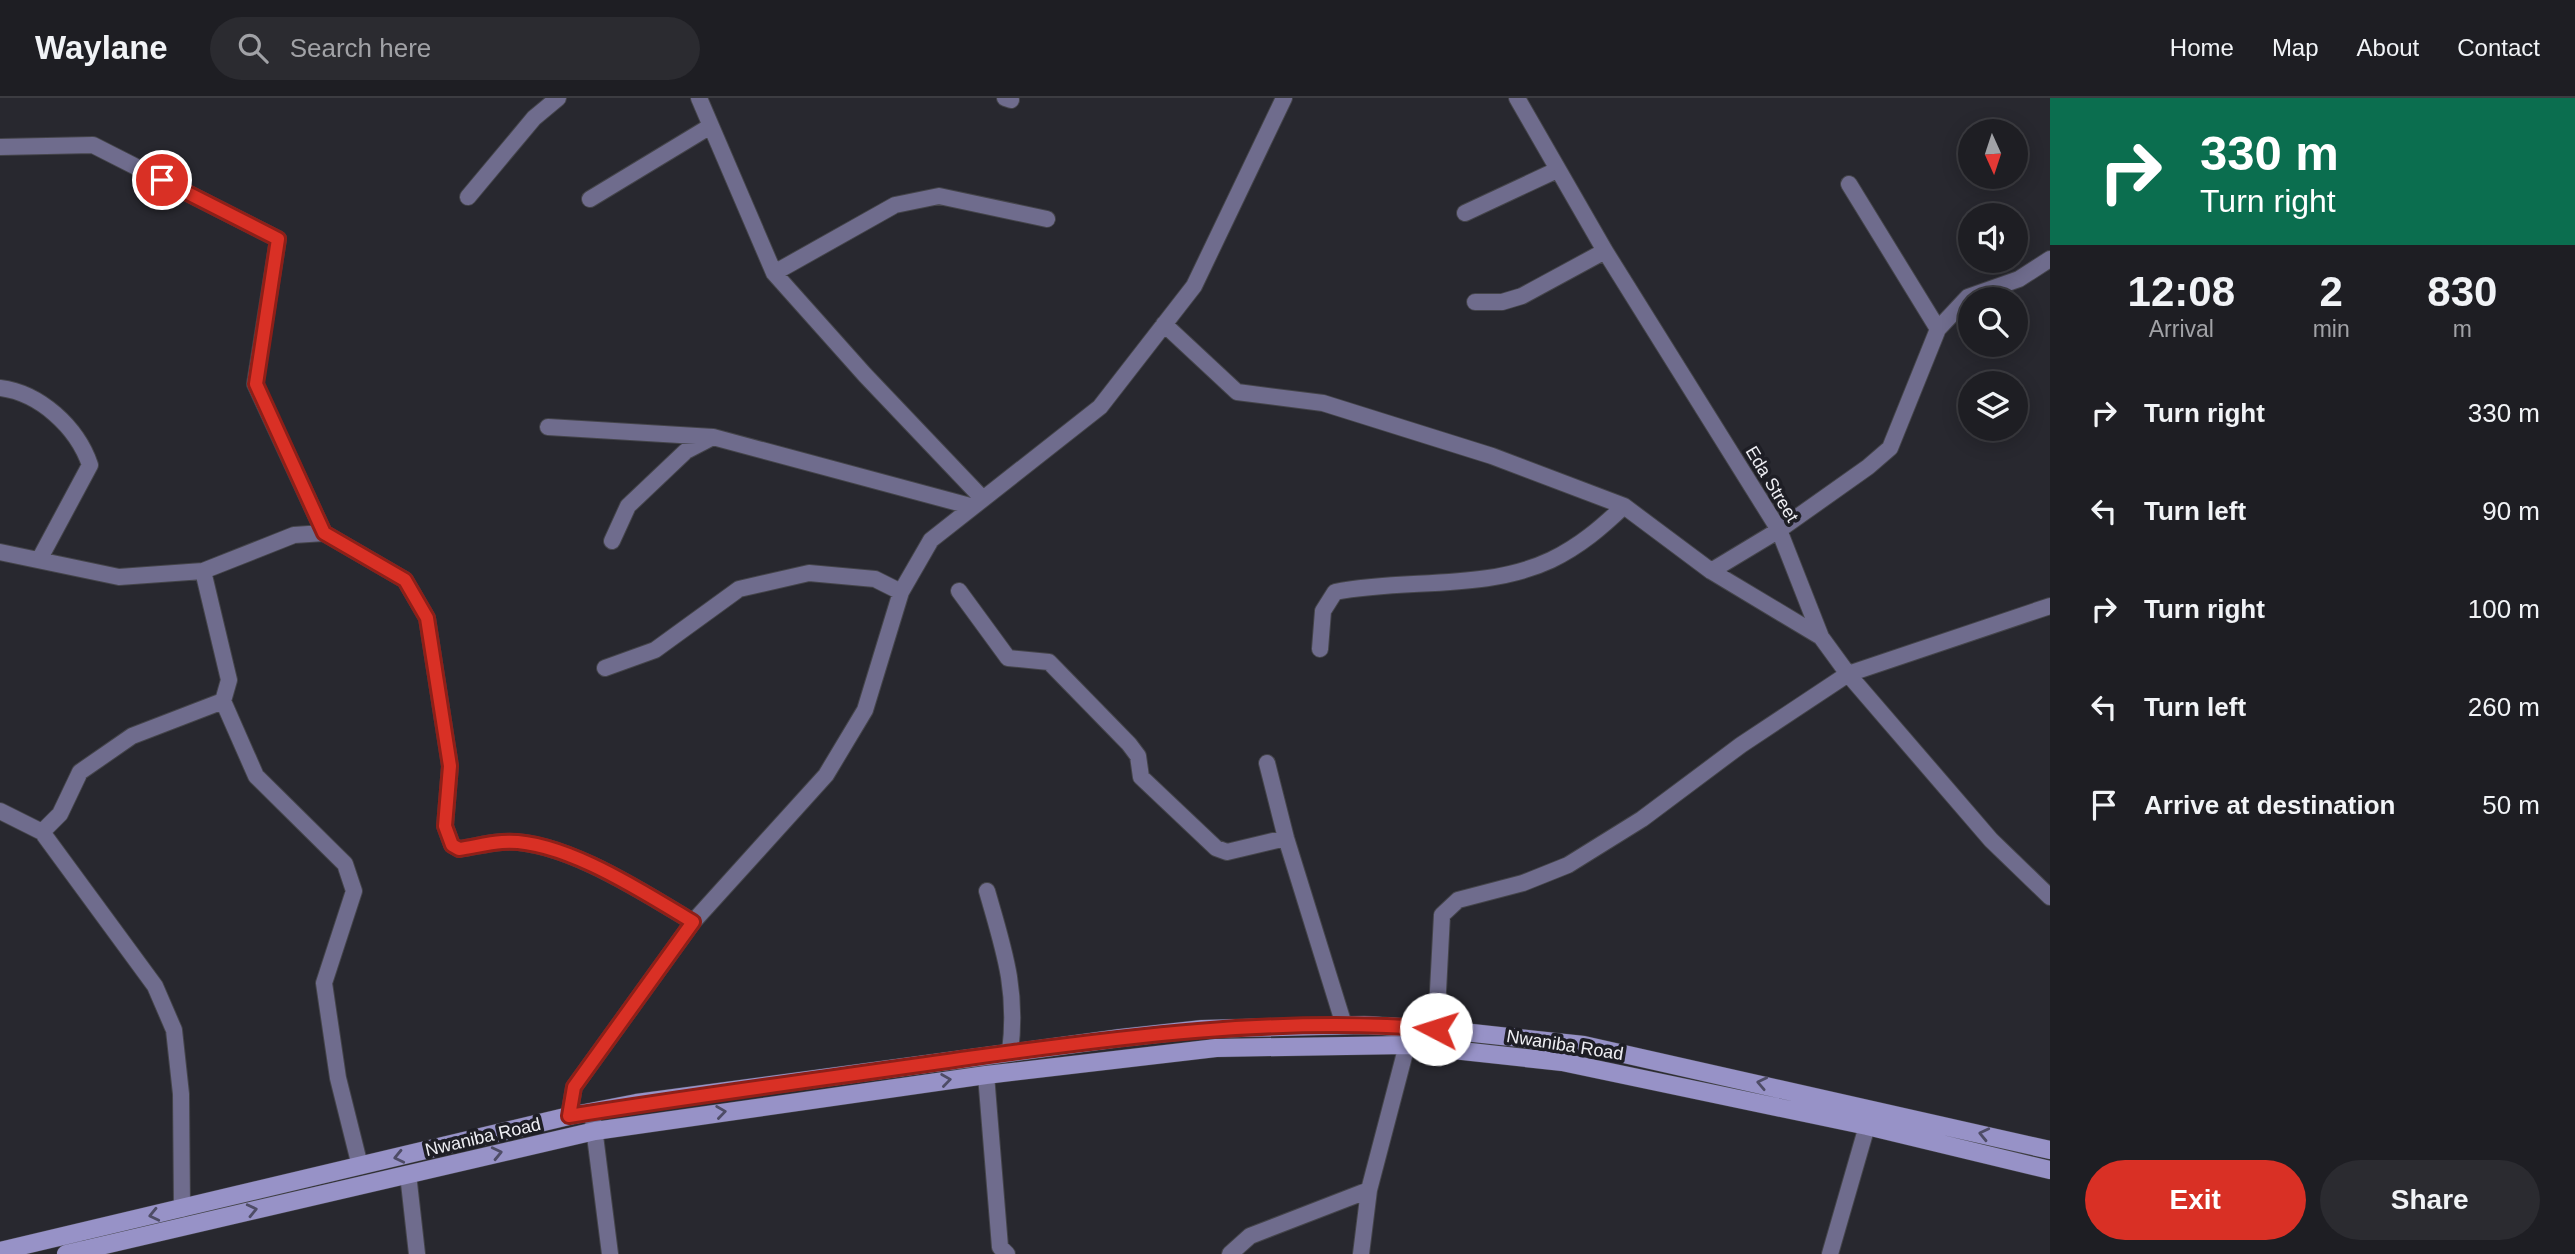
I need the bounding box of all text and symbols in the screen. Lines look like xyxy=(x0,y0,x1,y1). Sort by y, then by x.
search box xyxy=(210,17,700,80)
text: Waylane xyxy=(35,29,168,66)
icon: search xyxy=(234,29,272,67)
text: Search here xyxy=(290,33,431,63)
text: Home xyxy=(2170,34,2234,61)
text: Map xyxy=(2272,34,2319,61)
text: About xyxy=(2357,34,2419,61)
text: Contact xyxy=(2457,34,2540,61)
north arrow xyxy=(1958,119,2028,189)
map controls xyxy=(1958,119,2028,441)
icon: right xyxy=(2085,126,2176,217)
text: 330 m xyxy=(2200,126,2339,180)
pin xyxy=(132,150,192,210)
icon: arrive xyxy=(143,161,181,199)
text: Turn right xyxy=(2200,183,2336,219)
button: sound xyxy=(1958,203,2028,273)
text: 12:08 xyxy=(2128,268,2235,315)
text: 2 xyxy=(2319,268,2343,315)
text: 830 xyxy=(2427,268,2497,315)
button: search xyxy=(1958,287,2028,357)
text: Arrival xyxy=(2149,316,2214,342)
text: min xyxy=(2313,316,2350,342)
text: m xyxy=(2453,316,2472,342)
button: layers xyxy=(1958,371,2028,441)
icon: right xyxy=(2085,394,2123,432)
text: Turn right xyxy=(2144,398,2265,428)
text: 330 m xyxy=(2468,398,2540,428)
street label: Eda Street xyxy=(1742,442,1802,526)
icon: left xyxy=(2085,492,2123,530)
text: Turn left xyxy=(2144,496,2246,526)
text: 90 m xyxy=(2482,496,2540,526)
icon: right xyxy=(2085,590,2123,628)
text: Turn right xyxy=(2144,594,2265,624)
text: 100 m xyxy=(2468,594,2540,624)
icon: left xyxy=(2085,688,2123,726)
text: Turn left xyxy=(2144,692,2246,722)
text: 260 m xyxy=(2468,692,2540,722)
icon: arrive xyxy=(2085,786,2123,824)
text: Arrive at destination xyxy=(2144,790,2395,820)
text: 50 m xyxy=(2482,790,2540,820)
position arrow xyxy=(1399,992,1473,1066)
street label: Nwaniba Road xyxy=(1505,1026,1625,1064)
one-way arrow xyxy=(940,1073,952,1088)
one-way arrow xyxy=(1756,1077,1768,1092)
one-way arrow xyxy=(715,1104,727,1119)
street label: Nwaniba Road xyxy=(423,1114,543,1160)
one-way arrow xyxy=(1978,1128,1990,1143)
one-way arrow xyxy=(491,1147,503,1161)
one-way arrow xyxy=(393,1149,405,1163)
button: Exit xyxy=(2085,1160,2306,1240)
button: Share xyxy=(2320,1160,2540,1240)
one-way arrow xyxy=(246,1203,258,1218)
one-way arrow xyxy=(148,1207,160,1221)

